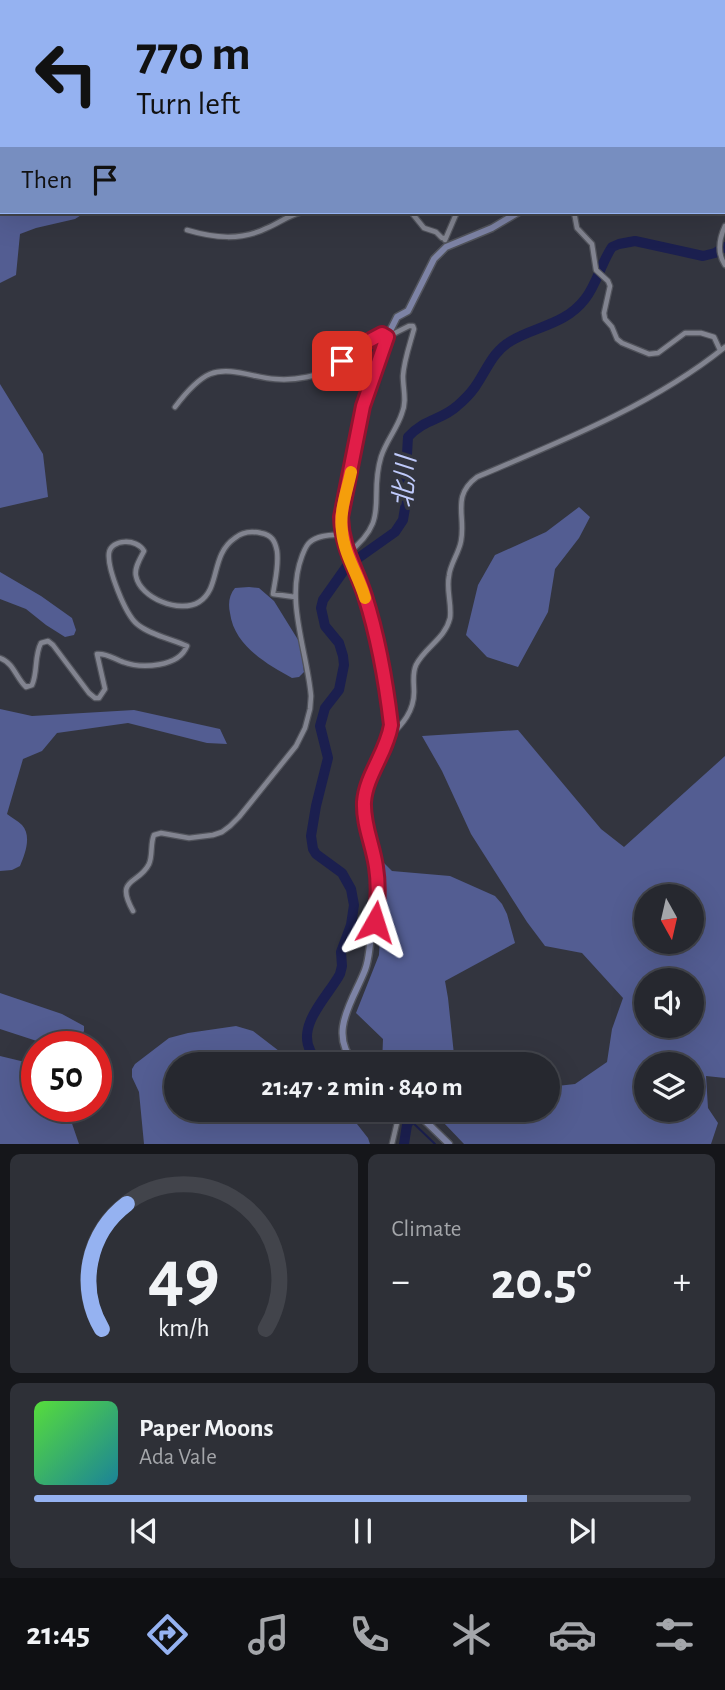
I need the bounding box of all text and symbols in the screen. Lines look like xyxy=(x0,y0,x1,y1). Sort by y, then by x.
icon: left xyxy=(21,28,112,119)
text: 770 m xyxy=(136,30,251,79)
text: Turn left xyxy=(136,88,240,120)
icon: arrive xyxy=(86,161,124,199)
text: Then xyxy=(21,167,72,193)
pin xyxy=(312,331,372,391)
icon: arrive xyxy=(323,342,361,380)
water label: 北川 xyxy=(389,452,420,509)
north arrow xyxy=(634,884,704,954)
map controls xyxy=(634,884,704,1122)
position arrow xyxy=(338,885,412,959)
button: sound xyxy=(634,968,704,1038)
speed limit sign: 50 xyxy=(21,1031,112,1122)
button: layers xyxy=(634,1052,704,1122)
text: 21:47 · 2 min · 840 m xyxy=(261,1074,463,1100)
text: Climate xyxy=(392,1218,461,1241)
text: 49 xyxy=(148,1242,220,1315)
text: 20.5° xyxy=(491,1256,592,1308)
text: − xyxy=(392,1263,410,1301)
text: + xyxy=(673,1263,691,1301)
text: km/h xyxy=(158,1316,210,1341)
text: Paper Moons xyxy=(139,1415,274,1441)
text: Ada Vale xyxy=(139,1446,217,1469)
icon: previous xyxy=(125,1512,163,1550)
icon: pause xyxy=(344,1512,382,1550)
icon: next xyxy=(563,1512,601,1550)
icon: directions xyxy=(143,1610,192,1659)
icon: music xyxy=(244,1610,293,1659)
icon: phone xyxy=(345,1610,394,1659)
icon: climate xyxy=(447,1610,496,1659)
icon: car xyxy=(548,1610,597,1659)
icon: filters xyxy=(650,1610,699,1659)
text: 21:45 xyxy=(26,1618,90,1650)

